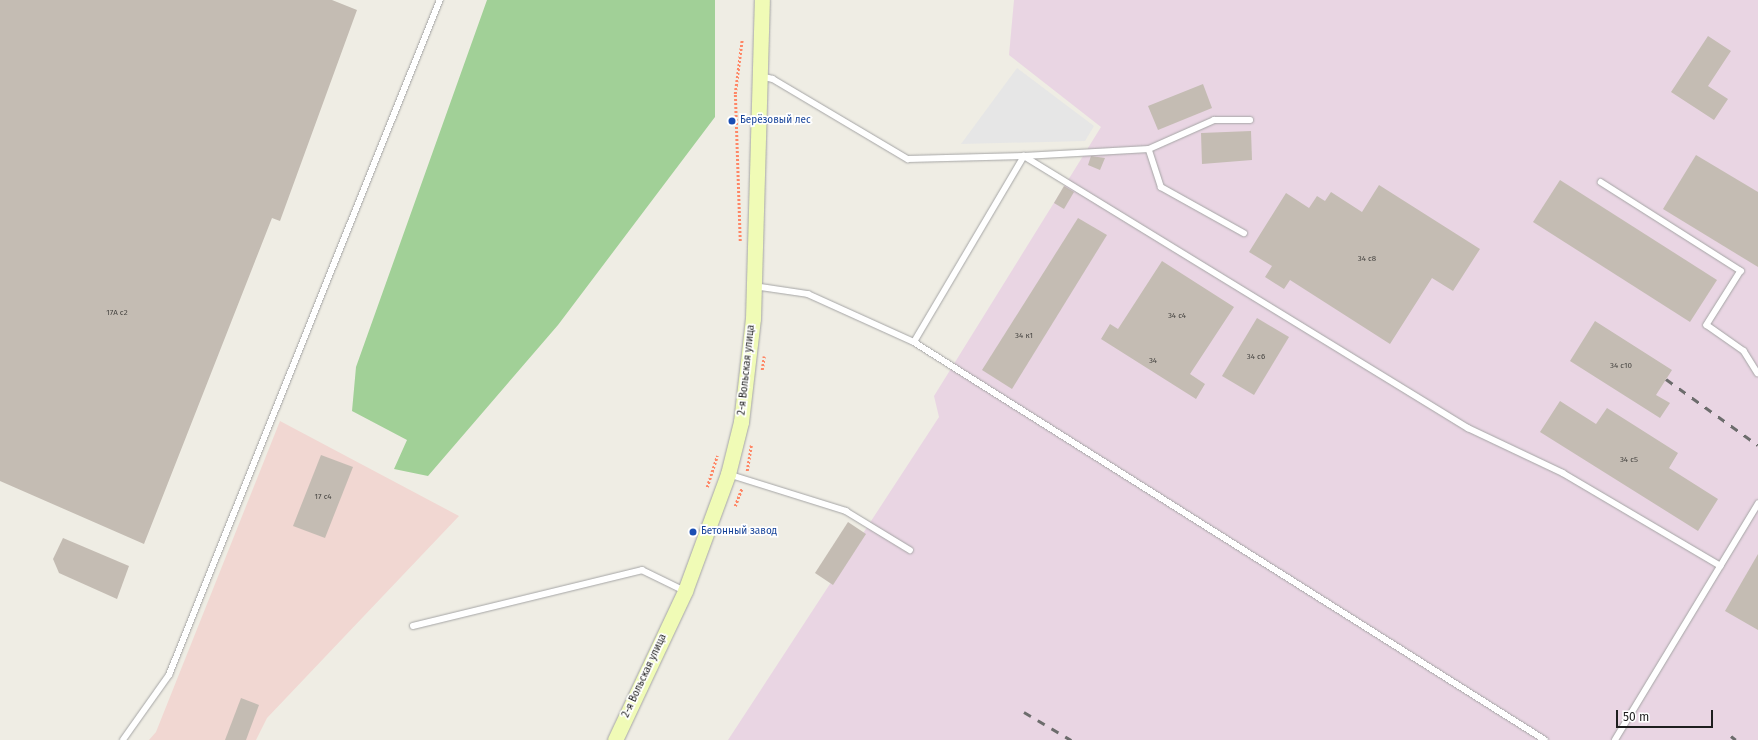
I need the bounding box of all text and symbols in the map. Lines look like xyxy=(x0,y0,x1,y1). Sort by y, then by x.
place label: Берёзовый лес xyxy=(740,115,811,127)
marker: Берёзовый лес xyxy=(727,116,737,126)
house number: 34 с8 xyxy=(1358,254,1376,264)
house number: 17А с2 xyxy=(106,308,128,318)
house number: 34 с4 xyxy=(1168,311,1186,321)
street label: 2-я Вольская улица xyxy=(736,324,758,416)
house number: 34 к1 xyxy=(1015,331,1033,341)
house number: 34 с6 xyxy=(1247,352,1265,362)
house number: 34 xyxy=(1149,356,1157,366)
house number: 34 с10 xyxy=(1610,361,1632,371)
house number: 34 с5 xyxy=(1620,455,1638,465)
house number: 17 с4 xyxy=(315,492,331,502)
place label: Бетонный завод xyxy=(701,526,777,538)
marker: Бетонный завод xyxy=(688,527,698,537)
street label: 2-я Вольская улица xyxy=(620,632,670,720)
scale bar xyxy=(1618,702,1715,728)
text: 50 m xyxy=(1623,710,1649,724)

